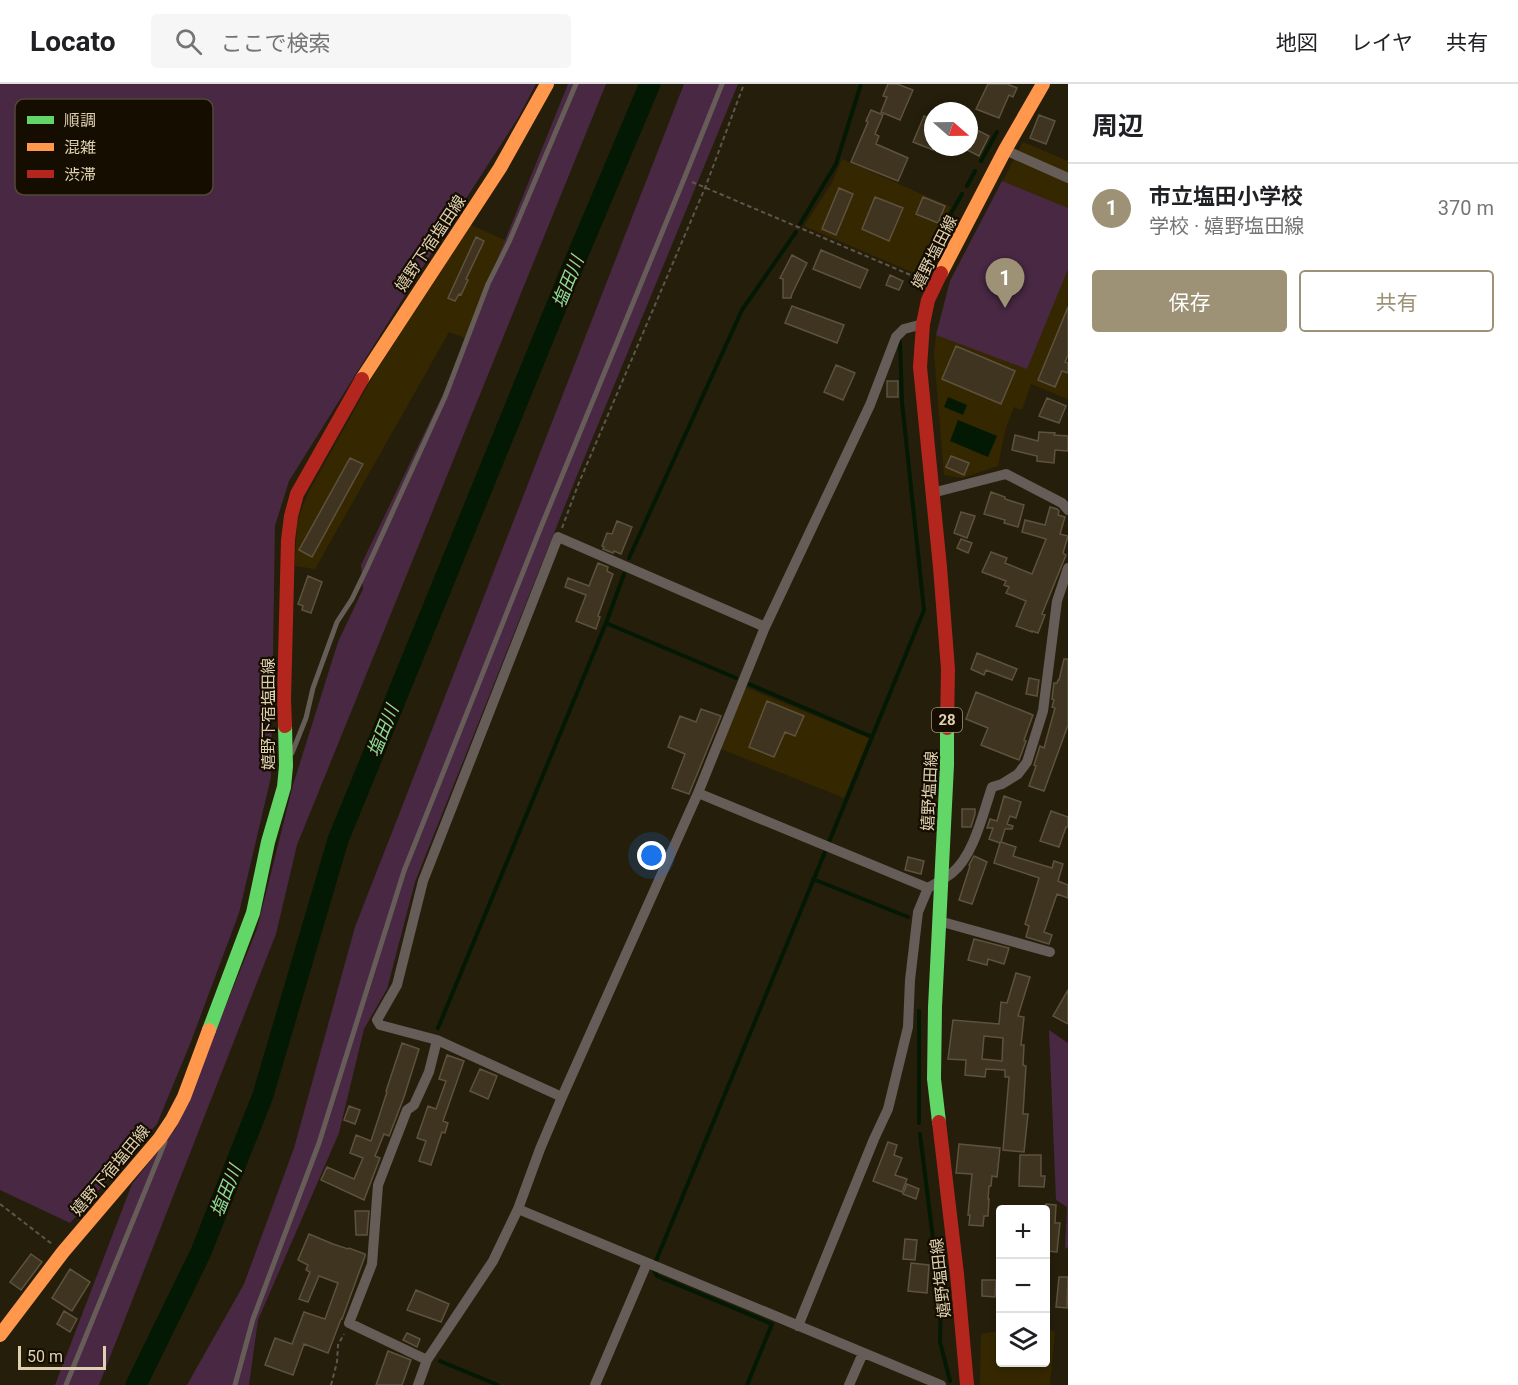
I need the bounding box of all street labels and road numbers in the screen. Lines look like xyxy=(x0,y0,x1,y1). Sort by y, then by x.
street label: 嬉野下宿塩田線 xyxy=(391,192,470,295)
street label: 嬉野塩田線 xyxy=(908,212,961,292)
street label: 嬉野下宿塩田線 xyxy=(259,658,278,770)
road number: 28 xyxy=(932,708,962,732)
street label: 嬉野塩田線 xyxy=(918,751,941,831)
street label: 嬉野下宿塩田線 xyxy=(67,1121,154,1219)
street label: 嬉野塩田線 xyxy=(927,1237,954,1319)

